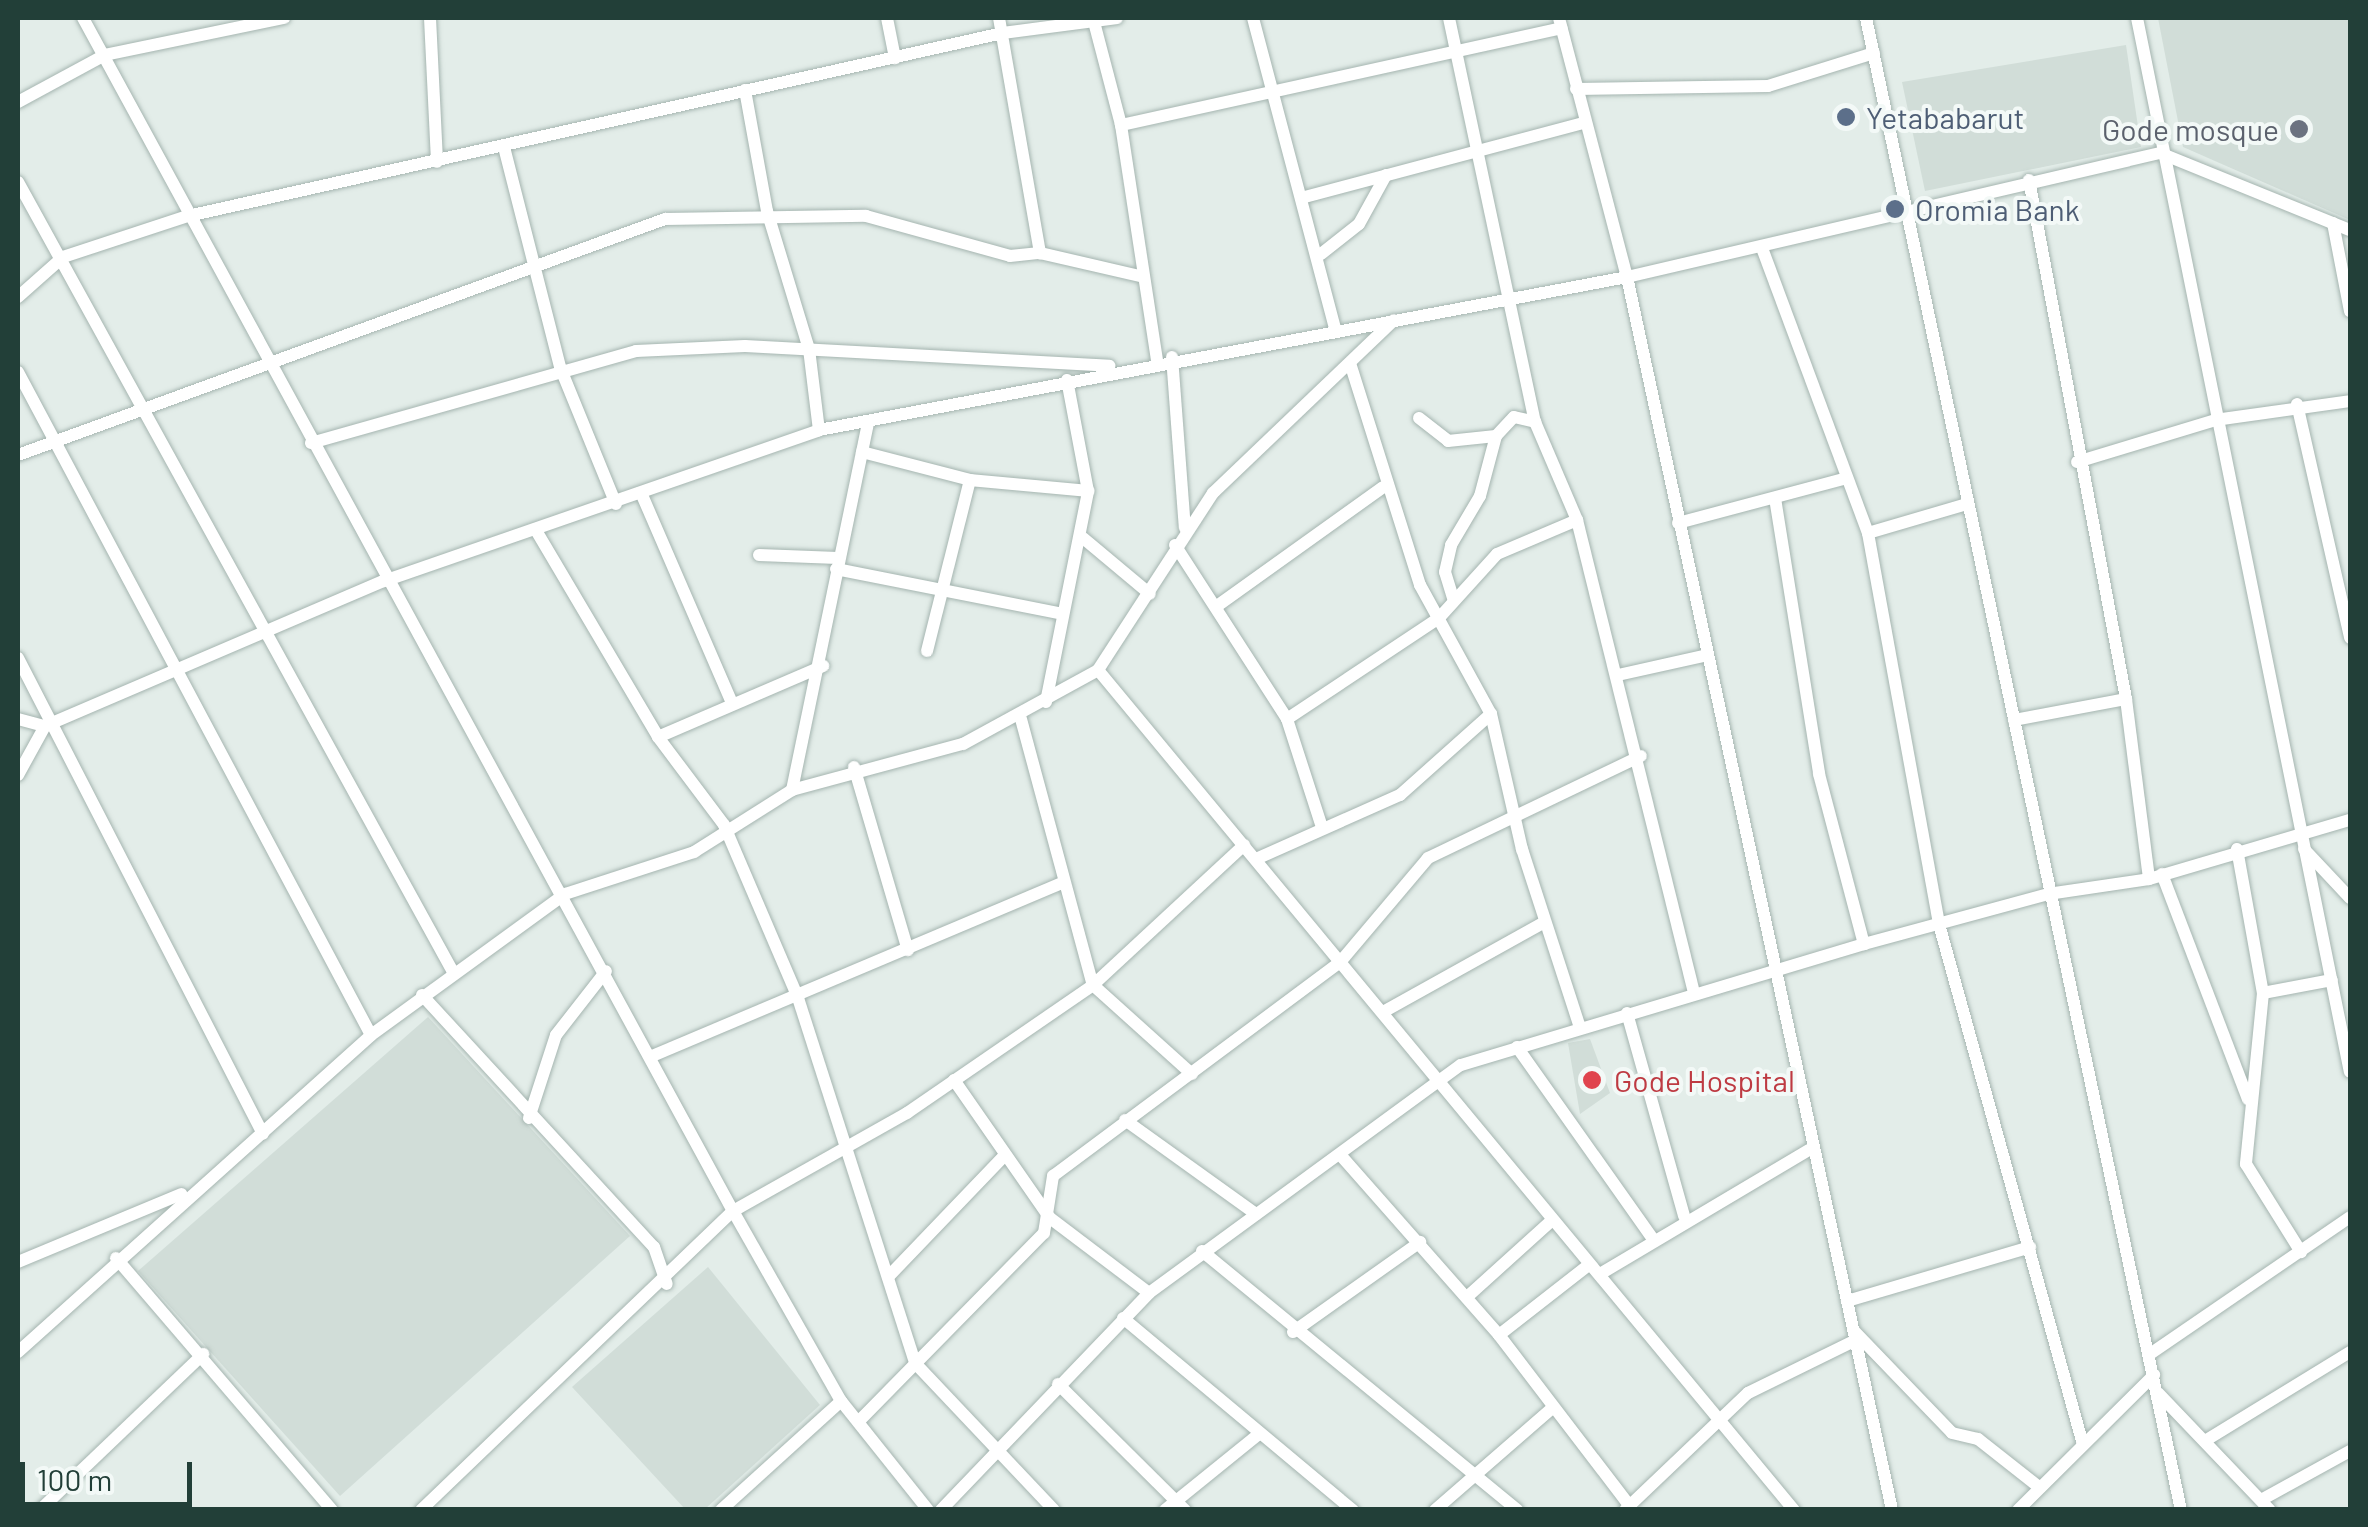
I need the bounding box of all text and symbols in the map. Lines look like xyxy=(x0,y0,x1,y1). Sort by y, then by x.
place label: Yetababarut xyxy=(1866,99,2025,135)
marker: Yetababarut xyxy=(1835,106,1857,128)
place label: Gode mosque xyxy=(2102,111,2279,147)
marker: Gode mosque xyxy=(2288,118,2310,140)
place label: Oromia Bank xyxy=(1915,191,2080,227)
marker: Oromia Bank xyxy=(1884,198,1906,220)
place label: Gode Hospital xyxy=(1614,1062,1795,1098)
marker: Gode Hospital xyxy=(1579,1067,1605,1093)
scale bar xyxy=(25,1442,198,1504)
text: 100 m xyxy=(37,1461,112,1497)

